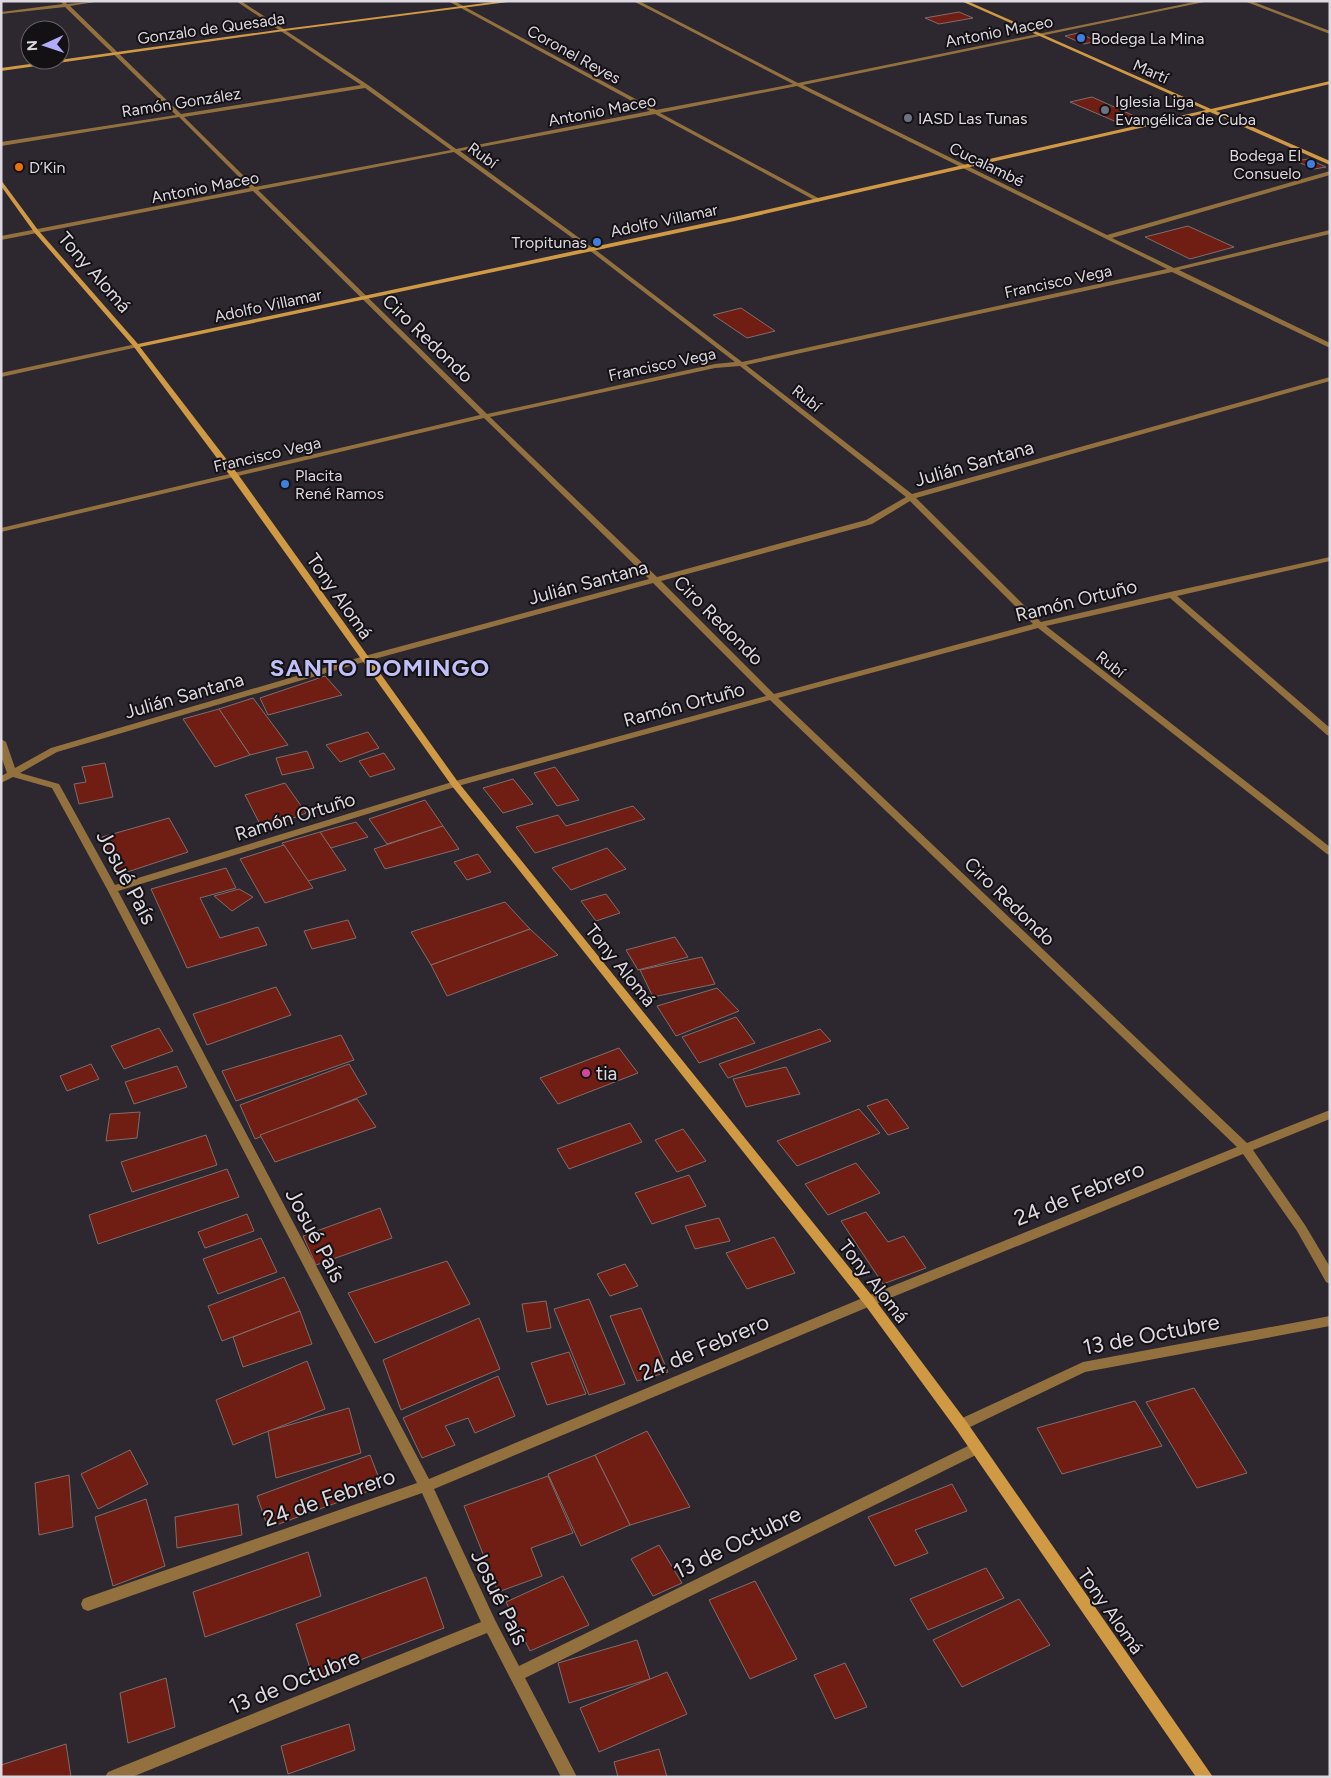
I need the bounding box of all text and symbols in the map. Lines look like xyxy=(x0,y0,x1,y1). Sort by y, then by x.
street label: Gonzalo de Quesada xyxy=(136,9,286,48)
street label: Antonio Maceo xyxy=(944,12,1055,51)
north arrow xyxy=(20,20,70,70)
street label: Coronel Reyes xyxy=(524,21,624,88)
place label: Bodega La Mina xyxy=(1091,29,1204,48)
marker: Bodega La Mina xyxy=(1075,32,1087,44)
text: N xyxy=(24,40,41,52)
street label: Martí xyxy=(1130,55,1173,88)
street label: Ramón González xyxy=(120,84,242,121)
street label: Antonio Maceo xyxy=(547,91,658,130)
place label: Iglesia Liga Evangélica de Cuba xyxy=(1115,92,1256,129)
marker: Iglesia Liga Evangélica de Cuba xyxy=(1099,104,1111,116)
place label: IASD Las Tunas xyxy=(918,109,1027,128)
marker: IASD Las Tunas xyxy=(902,112,914,124)
street label: Rubí xyxy=(464,138,502,173)
street label: Cucalambé xyxy=(946,138,1027,191)
place label: Bodega El Consuelo xyxy=(1229,146,1301,183)
place label: D’Kin xyxy=(29,158,65,177)
marker: Bodega El Consuelo xyxy=(1305,158,1317,170)
marker: D’Kin xyxy=(13,161,25,173)
street label: Antonio Maceo xyxy=(150,168,261,207)
street label: Adolfo Villamar xyxy=(609,200,720,241)
street label: Tony Alomá xyxy=(53,227,136,317)
place label: Tropitunas xyxy=(512,233,587,252)
marker: Tropitunas xyxy=(591,236,603,248)
street label: Francisco Vega xyxy=(1003,261,1114,302)
street label: Adolfo Villamar xyxy=(213,285,324,326)
street label: Ciro Redondo xyxy=(377,289,478,387)
street label: Francisco Vega xyxy=(607,344,718,385)
street label: Rubí xyxy=(788,381,826,417)
street label: Francisco Vega xyxy=(212,433,323,476)
street label: Julián Santana xyxy=(912,435,1036,491)
place label: Placita René Ramos xyxy=(295,466,384,503)
marker: Placita René Ramos xyxy=(279,478,291,490)
street label: Tony Alomá xyxy=(302,549,378,644)
street label: Julián Santana xyxy=(526,555,651,610)
street label: Ciro Redondo xyxy=(669,571,768,670)
street label: Ramón Ortuño xyxy=(1013,574,1139,627)
street label: Rubí xyxy=(1092,647,1130,683)
district label: SANTO DOMINGO xyxy=(270,653,490,682)
street label: Julián Santana xyxy=(122,667,246,723)
street label: Ramón Ortuño xyxy=(621,677,747,732)
street label: Ramón Ortuño xyxy=(232,787,358,846)
street label: Josué País xyxy=(90,825,163,929)
street label: Ciro Redondo xyxy=(959,852,1060,950)
street label: Tony Alomá xyxy=(580,919,661,1011)
place label: tia xyxy=(596,1062,617,1085)
marker: tia xyxy=(580,1067,592,1079)
street label: 24 de Febrero xyxy=(1010,1155,1148,1232)
street label: Josué País xyxy=(279,1183,352,1287)
street label: Tony Alomá xyxy=(834,1235,913,1328)
street label: 24 de Febrero xyxy=(635,1308,773,1387)
street label: 13 de Octubre xyxy=(1080,1308,1222,1361)
street label: 24 de Febrero xyxy=(259,1462,399,1533)
street label: 13 de Octubre xyxy=(669,1500,805,1585)
street label: Josué País xyxy=(465,1545,534,1650)
street label: Tony Alomá xyxy=(1073,1564,1149,1659)
street label: 13 de Octubre xyxy=(225,1643,364,1720)

